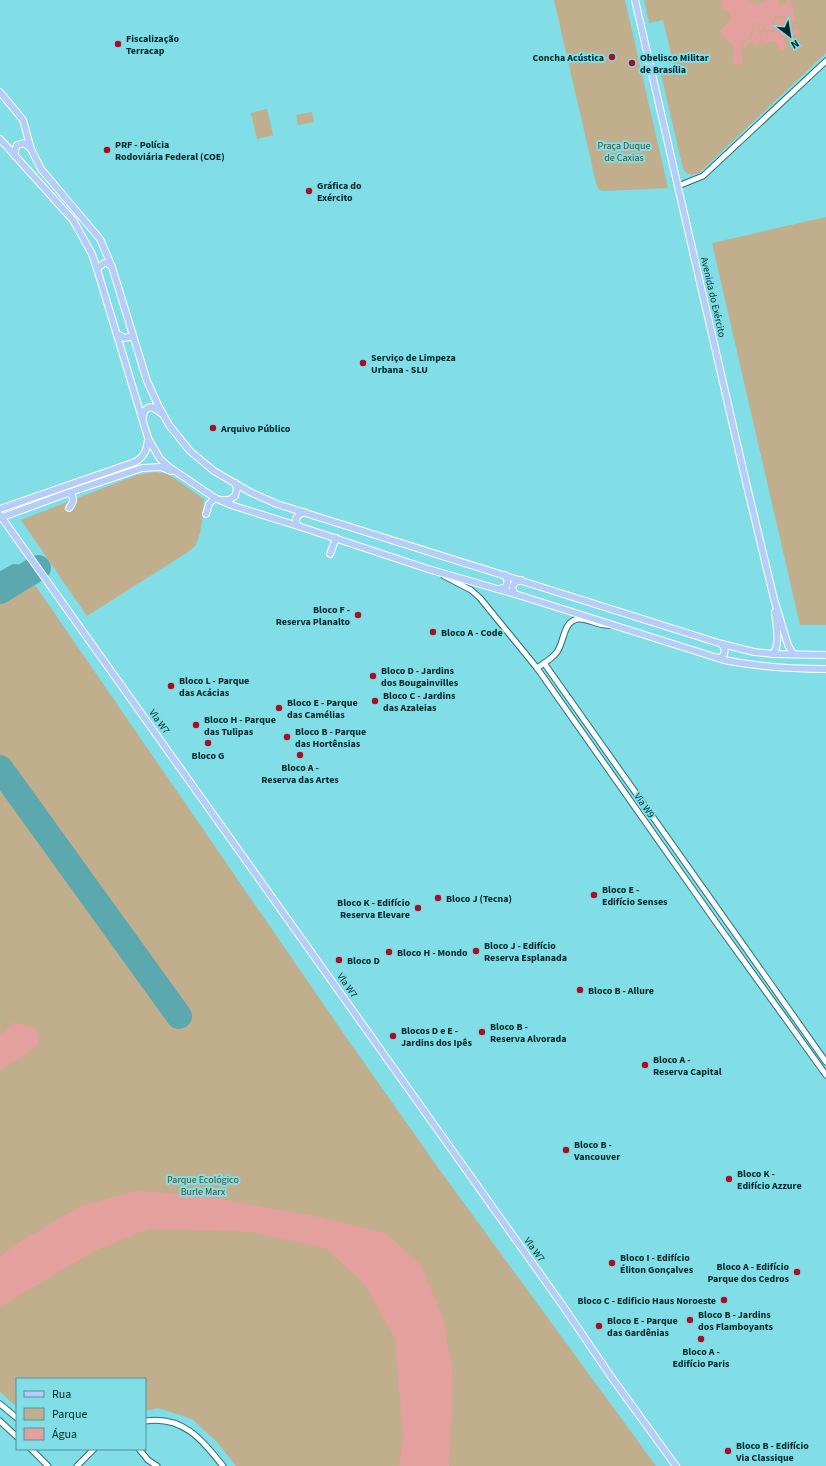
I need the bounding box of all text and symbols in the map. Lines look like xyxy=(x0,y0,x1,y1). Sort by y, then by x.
north arrow xyxy=(770,16,810,56)
place label: Fiscalização Terracap xyxy=(126,32,179,58)
text: N xyxy=(788,36,802,52)
marker: Fiscalização Terracap xyxy=(113,39,123,49)
place label: Concha Acústica xyxy=(532,51,604,65)
place label: Obelisco Militar de Brasília xyxy=(640,51,709,77)
marker: Concha Acústica xyxy=(607,52,617,62)
marker: Obelisco Militar de Brasília xyxy=(627,58,637,68)
place label: PRF - Polícia Rodoviária Federal (COE) xyxy=(115,138,225,164)
park label: Praça Duque de Caxias xyxy=(598,139,651,165)
marker: PRF - Polícia Rodoviária Federal (COE) xyxy=(102,145,112,155)
place label: Gráfica do Exército xyxy=(317,179,362,205)
marker: Gráfica do Exército xyxy=(304,186,314,196)
street label: Avenida do Exército xyxy=(697,256,729,339)
place label: Serviço de Limpeza Urbana - SLU xyxy=(371,351,456,377)
marker: Serviço de Limpeza Urbana - SLU xyxy=(358,358,368,368)
place label: Arquivo Público xyxy=(220,422,291,436)
marker: Arquivo Público xyxy=(208,423,218,433)
place label: Bloco F - Reserva Planalto xyxy=(276,603,350,629)
marker: Bloco F - Reserva Planalto xyxy=(353,610,363,620)
place label: Bloco A - Code xyxy=(441,626,503,640)
marker: Bloco A - Code xyxy=(428,627,438,637)
place label: Bloco D - Jardins dos Bougainvilles xyxy=(381,664,459,690)
marker: Bloco D - Jardins dos Bougainvilles xyxy=(368,671,378,681)
place label: Bloco L - Parque das Acácias xyxy=(179,674,249,700)
marker: Bloco L - Parque das Acácias xyxy=(166,681,176,691)
place label: Bloco C - Jardins das Azaleias xyxy=(383,689,456,715)
place label: Bloco E - Parque das Camélias xyxy=(287,696,358,722)
marker: Bloco C - Jardins das Azaleias xyxy=(370,696,380,706)
marker: Bloco E - Parque das Camélias xyxy=(274,703,284,713)
street label: Vla W7 xyxy=(145,706,173,737)
place label: Bloco H - Parque das Tulipas xyxy=(204,713,276,739)
marker: Bloco H - Parque das Tulipas xyxy=(191,720,201,730)
place label: Bloco B - Parque das Hortênsias xyxy=(295,725,366,751)
marker: Bloco B - Parque das Hortênsias xyxy=(282,732,292,742)
marker: Bloco G xyxy=(203,738,213,748)
place label: Bloco G xyxy=(192,749,224,763)
marker: Bloco A - Reserva das Artes xyxy=(295,750,305,760)
place label: Bloco A - Reserva das Artes xyxy=(261,761,339,787)
street label: Via W9 xyxy=(631,790,658,821)
place label: Bloco E - Edifício Senses xyxy=(602,883,668,909)
marker: Bloco E - Edifício Senses xyxy=(589,890,599,900)
place label: Bloco J (Tecna) xyxy=(446,892,512,906)
marker: Bloco J (Tecna) xyxy=(433,893,443,903)
place label: Bloco K - Edifício Reserva Elevare xyxy=(337,896,410,922)
marker: Bloco K - Edifício Reserva Elevare xyxy=(413,903,423,913)
place label: Bloco J - Edifício Reserva Esplanada xyxy=(484,939,567,965)
place label: Bloco H - Mondo xyxy=(397,946,468,960)
marker: Bloco J - Edifício Reserva Esplanada xyxy=(471,946,481,956)
marker: Bloco H - Mondo xyxy=(384,947,394,957)
place label: Bloco D xyxy=(347,954,380,968)
marker: Bloco D xyxy=(334,955,344,965)
street label: Vla W7 xyxy=(334,970,361,1001)
place label: Bloco B - Allure xyxy=(588,984,654,998)
marker: Bloco B - Allure xyxy=(575,985,585,995)
place label: Bloco B - Reserva Alvorada xyxy=(490,1020,566,1046)
place label: Blocos D e E - Jardins dos Ipês xyxy=(401,1024,472,1050)
marker: Bloco B - Reserva Alvorada xyxy=(477,1027,487,1037)
marker: Blocos D e E - Jardins dos Ipês xyxy=(388,1031,398,1041)
place label: Bloco A - Reserva Capital xyxy=(653,1053,722,1079)
marker: Bloco A - Reserva Capital xyxy=(640,1060,650,1070)
place label: Bloco B - Vancouver xyxy=(573,1138,620,1164)
marker: Bloco B - Vancouver xyxy=(561,1145,571,1155)
place label: Bloco K - Edifício Azzure xyxy=(737,1167,802,1193)
park label: Parque Ecológico Burle Marx xyxy=(167,1173,239,1199)
marker: Bloco K - Edifício Azzure xyxy=(724,1174,734,1184)
street label: Vla W7 xyxy=(520,1234,548,1265)
place label: Bloco I - Edifício Éliton Gonçalves xyxy=(620,1251,694,1277)
marker: Bloco I - Edifício Éliton Gonçalves xyxy=(607,1258,617,1268)
place label: Bloco A - Edifício Parque dos Cedros xyxy=(707,1260,790,1286)
marker: Bloco A - Edifício Parque dos Cedros xyxy=(792,1267,802,1277)
place label: Bloco C - Edificio Haus Noroeste xyxy=(577,1294,716,1308)
marker: Bloco C - Edificio Haus Noroeste xyxy=(719,1295,729,1305)
place label: Bloco B - Jardins dos Flamboyants xyxy=(698,1308,774,1334)
place label: Bloco E - Parque das Gardênias xyxy=(607,1314,678,1340)
marker: Bloco B - Jardins dos Flamboyants xyxy=(685,1315,695,1325)
marker: Bloco E - Parque das Gardênias xyxy=(594,1321,604,1331)
marker: Bloco A - Edifício Paris xyxy=(696,1334,706,1344)
place label: Bloco A - Edifício Paris xyxy=(672,1345,730,1371)
legend xyxy=(16,1378,146,1450)
text: Rua xyxy=(52,1386,71,1403)
text: Parque xyxy=(52,1406,88,1423)
text: Água xyxy=(52,1426,77,1443)
place label: Bloco B - Edifício Via Classique xyxy=(735,1439,809,1465)
marker: Bloco B - Edifício Via Classique xyxy=(723,1446,733,1456)

